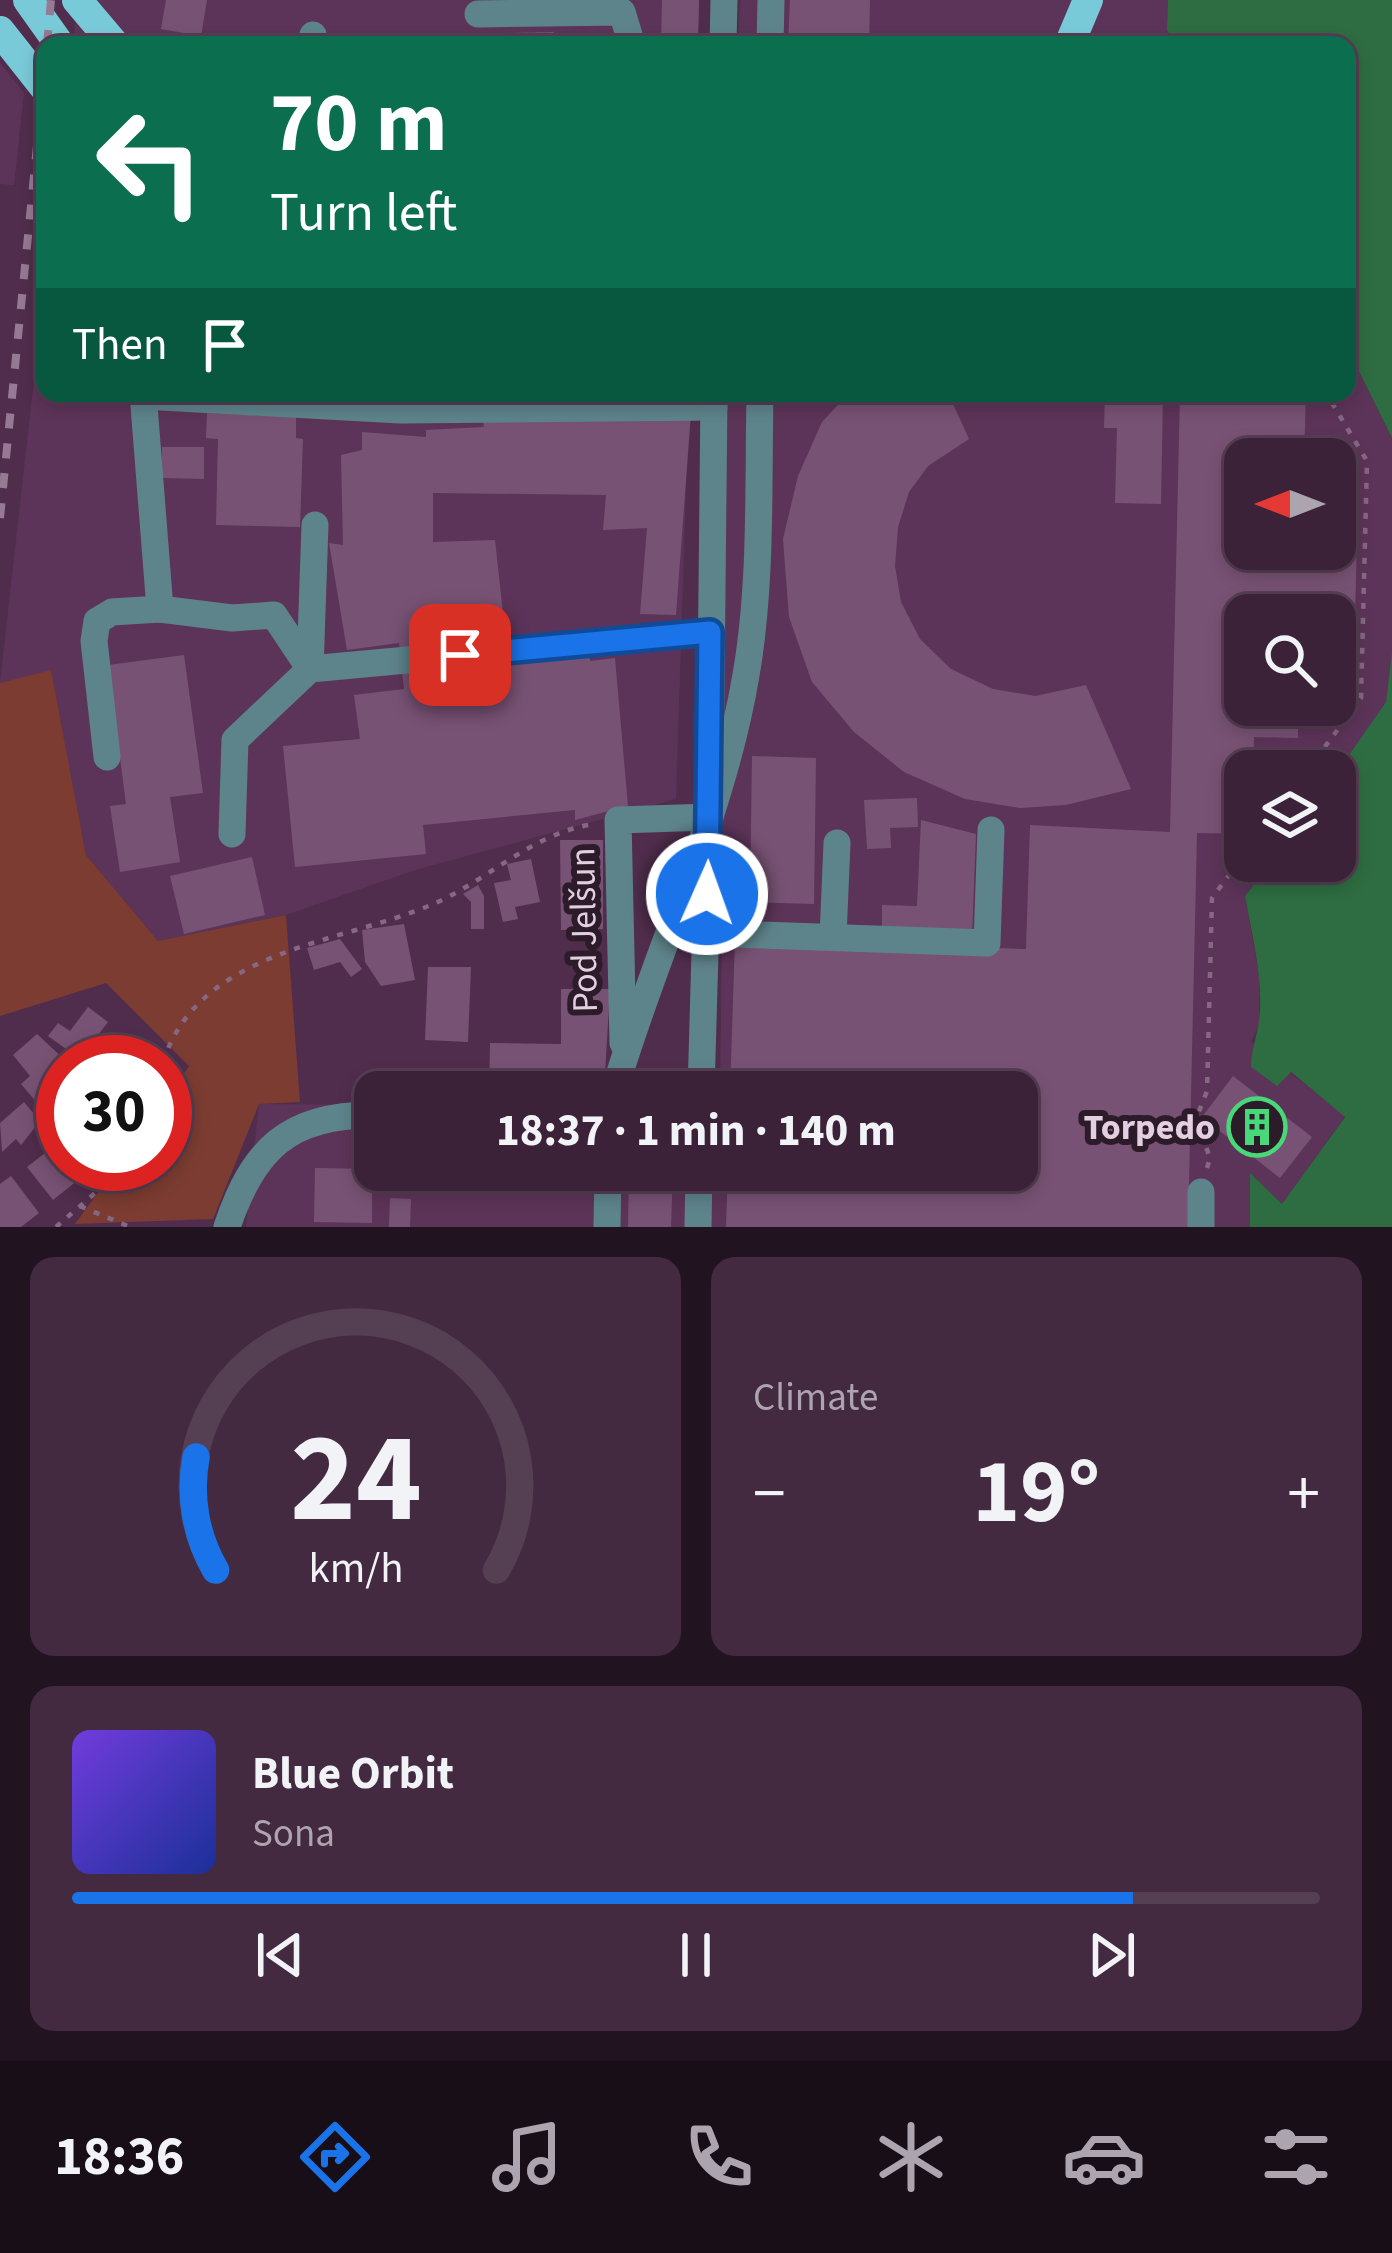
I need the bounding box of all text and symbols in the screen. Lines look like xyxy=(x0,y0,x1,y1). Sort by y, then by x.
text: 70 m xyxy=(270,64,448,184)
icon: left xyxy=(72,84,228,240)
text: Turn left xyxy=(270,175,457,252)
icon: arrive xyxy=(192,312,258,378)
text: Then xyxy=(72,313,168,377)
north arrow xyxy=(1224,438,1356,570)
map controls xyxy=(1224,438,1356,882)
button: search xyxy=(1224,594,1356,726)
pin xyxy=(409,604,511,706)
icon: arrive xyxy=(427,622,493,688)
button: layers xyxy=(1224,750,1356,882)
position arrow xyxy=(644,831,770,957)
street label: Pod Jelšun xyxy=(557,847,611,1013)
speed limit sign: 30 xyxy=(36,1035,192,1191)
building icon: Torpedo xyxy=(1226,1096,1288,1158)
text: 18:37 · 1 min · 140 m xyxy=(496,1099,896,1163)
place label: Torpedo xyxy=(1084,1102,1215,1153)
text: Climate xyxy=(753,1370,878,1426)
text: 24 xyxy=(290,1391,421,1569)
text: 19° xyxy=(973,1429,1100,1557)
text: − xyxy=(753,1447,786,1541)
text: + xyxy=(1287,1447,1320,1541)
text: km/h xyxy=(308,1537,403,1598)
text: Blue Orbit xyxy=(252,1742,454,1806)
text: Sona xyxy=(252,1806,335,1862)
icon: previous xyxy=(247,1922,313,1988)
icon: pause xyxy=(663,1922,729,1988)
icon: next xyxy=(1079,1922,1145,1988)
icon: directions xyxy=(293,2115,377,2199)
icon: music xyxy=(485,2115,569,2199)
icon: phone xyxy=(677,2115,761,2199)
icon: climate xyxy=(869,2115,953,2199)
icon: car xyxy=(1062,2115,1146,2199)
icon: filters xyxy=(1254,2115,1338,2199)
text: 18:36 xyxy=(54,2119,184,2196)

